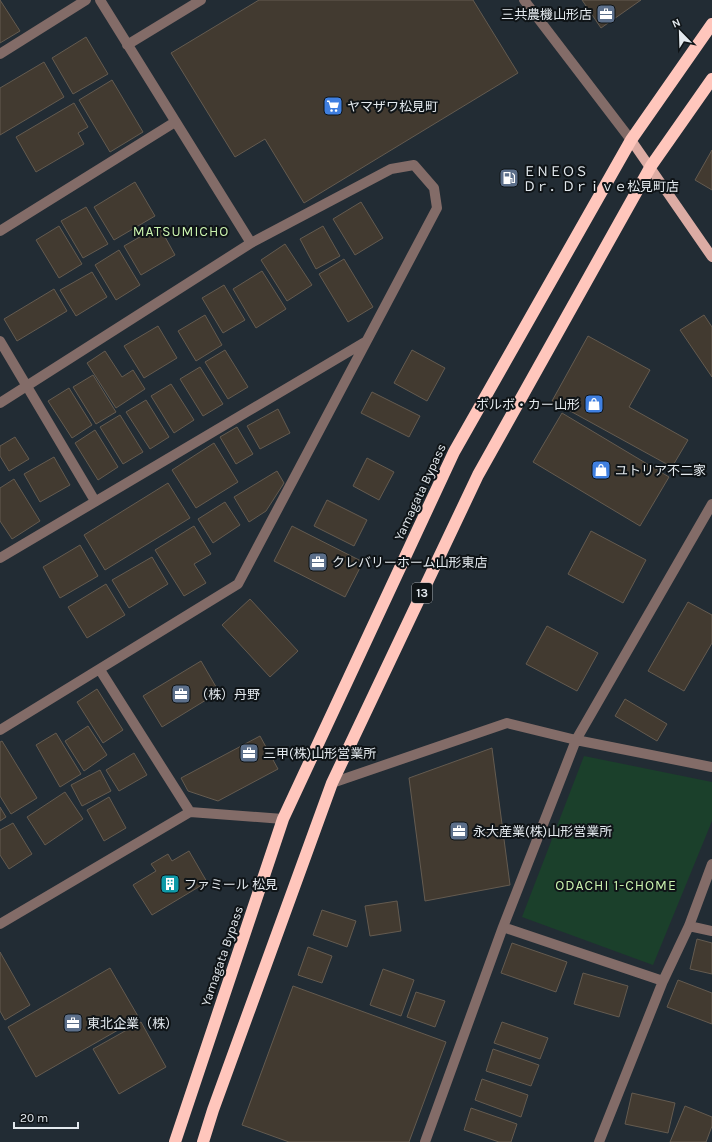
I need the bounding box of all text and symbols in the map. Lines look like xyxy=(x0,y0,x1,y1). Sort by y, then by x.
office icon: 三共農機山形店 xyxy=(595,3,617,25)
place label: 三共農機山形店 xyxy=(501,7,592,22)
north arrow xyxy=(660,12,700,52)
text: N xyxy=(670,16,682,31)
supermarket icon: ヤマザワ松見町 xyxy=(322,95,344,117)
place label: ヤマザワ松見町 xyxy=(347,99,438,114)
place label: ＥＮＥＯＳ Ｄｒ．Ｄｒｉｖｅ松見町店 xyxy=(523,164,679,194)
fuel station icon: ＥＮＥＯＳ Ｄｒ．Ｄｒｉｖｅ松見町店 xyxy=(498,167,520,189)
district label: MATSUMICHO xyxy=(133,223,229,240)
shop icon: ボルボ・カー山形 xyxy=(583,393,605,415)
place label: ボルボ・カー山形 xyxy=(476,397,580,412)
street label: Yamagata Bypass xyxy=(391,441,449,543)
shop icon: ユトリア不二家 xyxy=(590,459,612,481)
place label: ユトリア不二家 xyxy=(615,463,706,478)
office icon: クレバリーホーム山形東店 xyxy=(307,551,329,573)
place label: クレバリーホーム山形東店 xyxy=(332,555,488,570)
road number: 13 xyxy=(412,583,432,603)
office icon: （株）丹野 xyxy=(170,683,192,705)
place label: （株）丹野 xyxy=(195,687,260,702)
office icon: 三甲(株)山形営業所 xyxy=(238,742,260,764)
place label: 三甲(株)山形営業所 xyxy=(263,746,376,761)
office icon: 永大産業(株)山形営業所 xyxy=(448,820,470,842)
place label: 永大産業(株)山形営業所 xyxy=(473,824,612,839)
building icon: ファミール 松見 xyxy=(159,873,181,895)
place label: ファミール 松見 xyxy=(184,877,278,892)
district label: ODACHI 1-CHOME xyxy=(555,877,677,894)
street label: Yamagata Bypass xyxy=(198,904,246,1008)
office icon: 東北企業（株） xyxy=(62,1012,84,1034)
place label: 東北企業（株） xyxy=(87,1016,178,1031)
scale bar xyxy=(14,1104,78,1130)
text: 20 m xyxy=(20,1111,48,1125)

